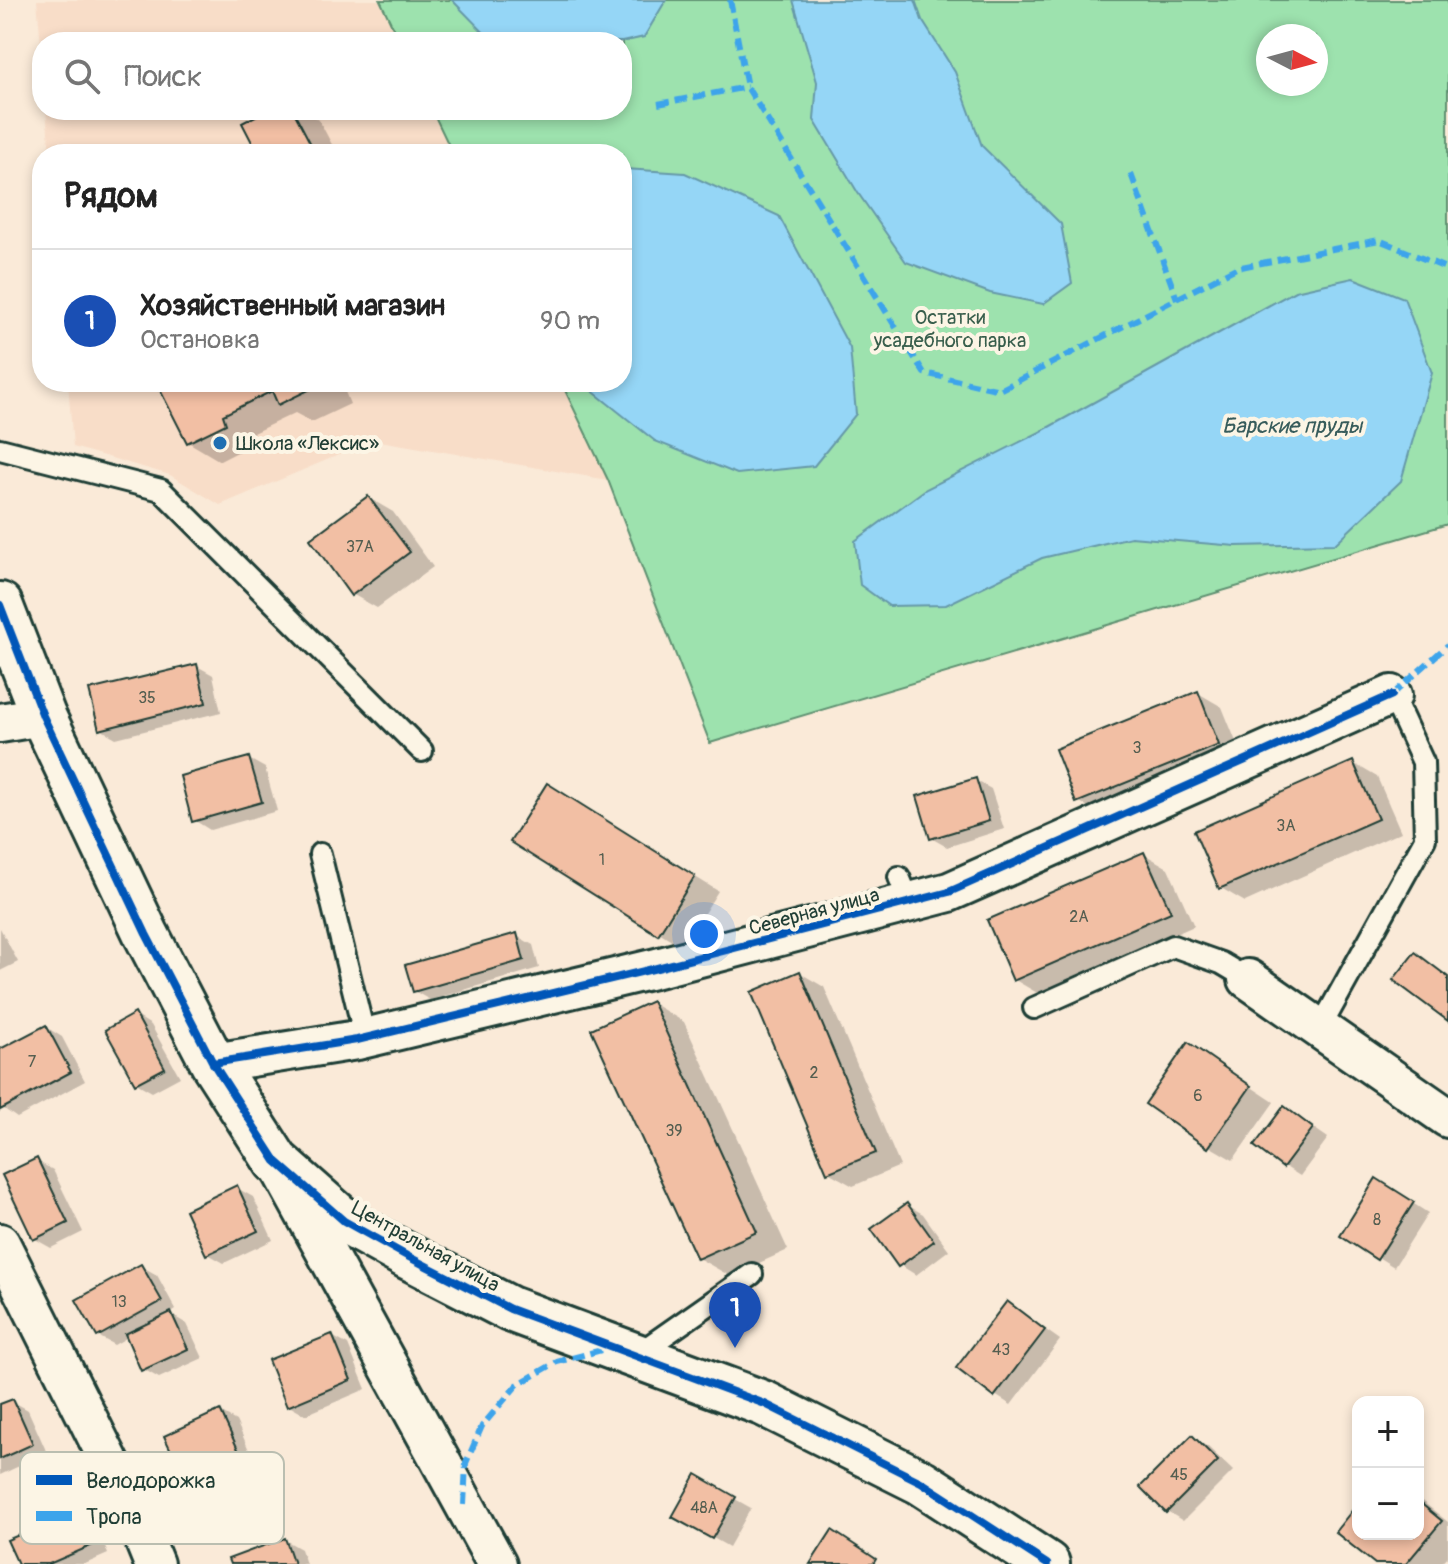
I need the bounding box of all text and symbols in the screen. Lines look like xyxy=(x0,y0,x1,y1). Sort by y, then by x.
north arrow xyxy=(1256,24,1328,96)
search box xyxy=(32,32,632,120)
icon: search xyxy=(60,54,104,98)
text: Поиск xyxy=(124,58,202,95)
text: Рядом xyxy=(64,175,158,218)
text: Хозяйственный магазин xyxy=(140,287,445,324)
text: 1 xyxy=(85,305,95,337)
text: 90 m xyxy=(540,305,600,337)
park label: Остатки усадебного парка xyxy=(873,305,1026,353)
text: Остановка xyxy=(140,324,260,356)
water label: Барские пруды xyxy=(1222,412,1364,440)
place label: Школа «Лексис» xyxy=(236,431,379,456)
marker: Школа «Лексис» xyxy=(211,434,229,452)
house number: 37А xyxy=(346,537,374,557)
house number: 35 xyxy=(138,688,156,708)
house number: 3 xyxy=(1133,738,1142,758)
house number: 3А xyxy=(1276,816,1296,836)
house number: 1 xyxy=(599,850,605,870)
street label: Северная улица xyxy=(746,882,882,941)
house number: 2А xyxy=(1069,907,1089,927)
your location xyxy=(684,914,724,954)
house number: 7 xyxy=(28,1052,37,1072)
house number: 2 xyxy=(810,1063,819,1083)
house number: 6 xyxy=(1193,1086,1203,1106)
house number: 39 xyxy=(665,1121,683,1141)
street label: Центральная улица xyxy=(347,1195,504,1297)
house number: 8 xyxy=(1373,1210,1381,1230)
pin: 1 xyxy=(709,1282,761,1348)
house number: 13 xyxy=(111,1292,127,1312)
house number: 43 xyxy=(992,1340,1010,1360)
map controls xyxy=(1352,1396,1424,1540)
button: + xyxy=(1352,1396,1424,1468)
legend xyxy=(20,1452,284,1544)
house number: 45 xyxy=(1170,1465,1188,1485)
text: Велодорожка xyxy=(86,1467,216,1495)
button: − xyxy=(1352,1468,1424,1540)
house number: 48А xyxy=(690,1498,718,1518)
text: Тропа xyxy=(86,1503,142,1531)

